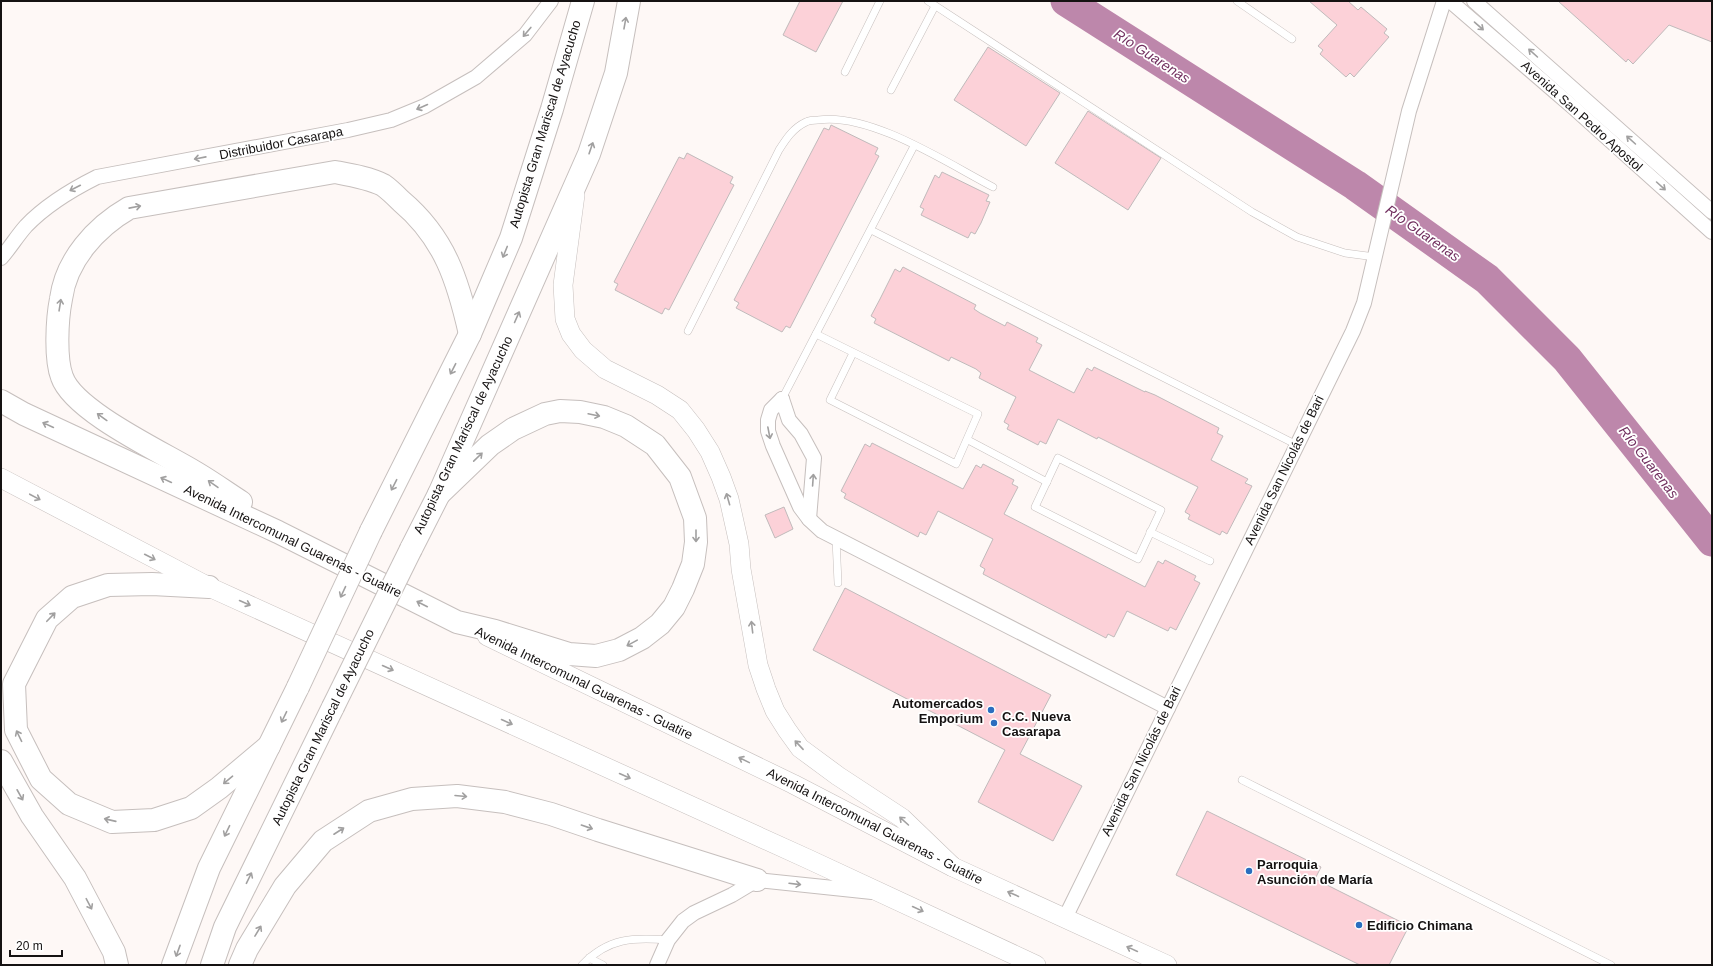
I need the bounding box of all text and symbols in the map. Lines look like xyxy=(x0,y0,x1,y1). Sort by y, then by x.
one-way arrow xyxy=(621,17,629,30)
street label: Autopista Gran Mariscal de Ayacucho xyxy=(506,18,584,230)
one-way arrow xyxy=(1474,21,1484,30)
water label: Río Guarenas xyxy=(1111,26,1193,86)
one-way arrow xyxy=(522,27,531,37)
one-way arrow xyxy=(1528,49,1539,58)
street label: Avenida San Pedro Apostol xyxy=(1518,58,1646,175)
one-way arrow xyxy=(416,104,428,111)
street label: Distribuidor Casarapa xyxy=(218,123,345,162)
one-way arrow xyxy=(1626,136,1636,145)
one-way arrow xyxy=(588,142,595,155)
one-way arrow xyxy=(194,154,207,162)
one-way arrow xyxy=(1656,181,1666,191)
one-way arrow xyxy=(69,185,81,192)
water label: Río Guarenas xyxy=(1383,201,1463,265)
one-way arrow xyxy=(128,203,141,211)
one-way arrow xyxy=(501,246,508,258)
one-way arrow xyxy=(56,299,64,312)
one-way arrow xyxy=(514,312,522,324)
street label: Autopista Gran Mariscal de Ayacucho xyxy=(410,334,516,536)
one-way arrow xyxy=(449,363,456,375)
street label: Avenida San Nicolás de Bari xyxy=(1241,393,1327,547)
one-way arrow xyxy=(587,411,600,419)
one-way arrow xyxy=(97,413,108,421)
one-way arrow xyxy=(43,421,55,428)
water label: Río Guarenas xyxy=(1616,423,1682,501)
one-way arrow xyxy=(766,426,774,439)
one-way arrow xyxy=(472,453,482,462)
one-way arrow xyxy=(809,474,816,487)
one-way arrow xyxy=(161,476,173,483)
one-way arrow xyxy=(390,479,397,491)
one-way arrow xyxy=(208,480,219,488)
street label: Avenida Intercomunal Guarenas - Guatire xyxy=(182,482,404,600)
one-way arrow xyxy=(724,493,731,506)
one-way arrow xyxy=(29,494,41,501)
one-way arrow xyxy=(692,529,700,542)
one-way arrow xyxy=(144,554,156,562)
one-way arrow xyxy=(339,585,346,597)
one-way arrow xyxy=(238,600,250,607)
one-way arrow xyxy=(416,600,428,608)
one-way arrow xyxy=(45,612,55,622)
one-way arrow xyxy=(748,621,756,634)
street label: Avenida Intercomunal Guarenas - Guatire xyxy=(473,624,695,742)
street label: Autopista Gran Mariscal de Ayacucho xyxy=(269,626,377,828)
one-way arrow xyxy=(627,639,639,647)
one-way arrow xyxy=(382,665,394,672)
street label: Avenida San Nicolás de Bari xyxy=(1098,684,1184,838)
place label: Automercados Emporium xyxy=(892,696,983,726)
marker: Automercados Emporium xyxy=(986,705,996,715)
place label: C.C. Nueva Casarapa xyxy=(1002,709,1071,739)
one-way arrow xyxy=(279,710,287,722)
marker: C.C. Nueva Casarapa xyxy=(989,718,999,728)
one-way arrow xyxy=(500,719,512,726)
one-way arrow xyxy=(15,730,22,742)
one-way arrow xyxy=(794,740,804,750)
one-way arrow xyxy=(738,756,750,763)
street label: Avenida Intercomunal Guarenas - Guatire xyxy=(764,765,986,887)
one-way arrow xyxy=(619,772,631,780)
one-way arrow xyxy=(223,775,234,784)
one-way arrow xyxy=(16,789,24,801)
one-way arrow xyxy=(454,793,467,800)
one-way arrow xyxy=(104,816,117,824)
one-way arrow xyxy=(900,817,910,826)
one-way arrow xyxy=(581,823,593,831)
one-way arrow xyxy=(223,825,230,837)
one-way arrow xyxy=(333,827,344,835)
place label: Parroquia Asunción de María xyxy=(1257,857,1373,887)
marker: Parroquia Asunción de María xyxy=(1244,866,1254,876)
one-way arrow xyxy=(246,872,253,884)
one-way arrow xyxy=(788,881,801,888)
one-way arrow xyxy=(1008,890,1020,898)
one-way arrow xyxy=(86,898,94,910)
one-way arrow xyxy=(911,906,923,913)
place label: Edificio Chimana xyxy=(1367,918,1473,933)
marker: Edificio Chimana xyxy=(1354,920,1364,930)
one-way arrow xyxy=(254,926,262,937)
scale bar xyxy=(10,932,62,958)
text: 20 m xyxy=(16,939,43,953)
one-way arrow xyxy=(174,945,182,957)
one-way arrow xyxy=(1126,945,1138,952)

